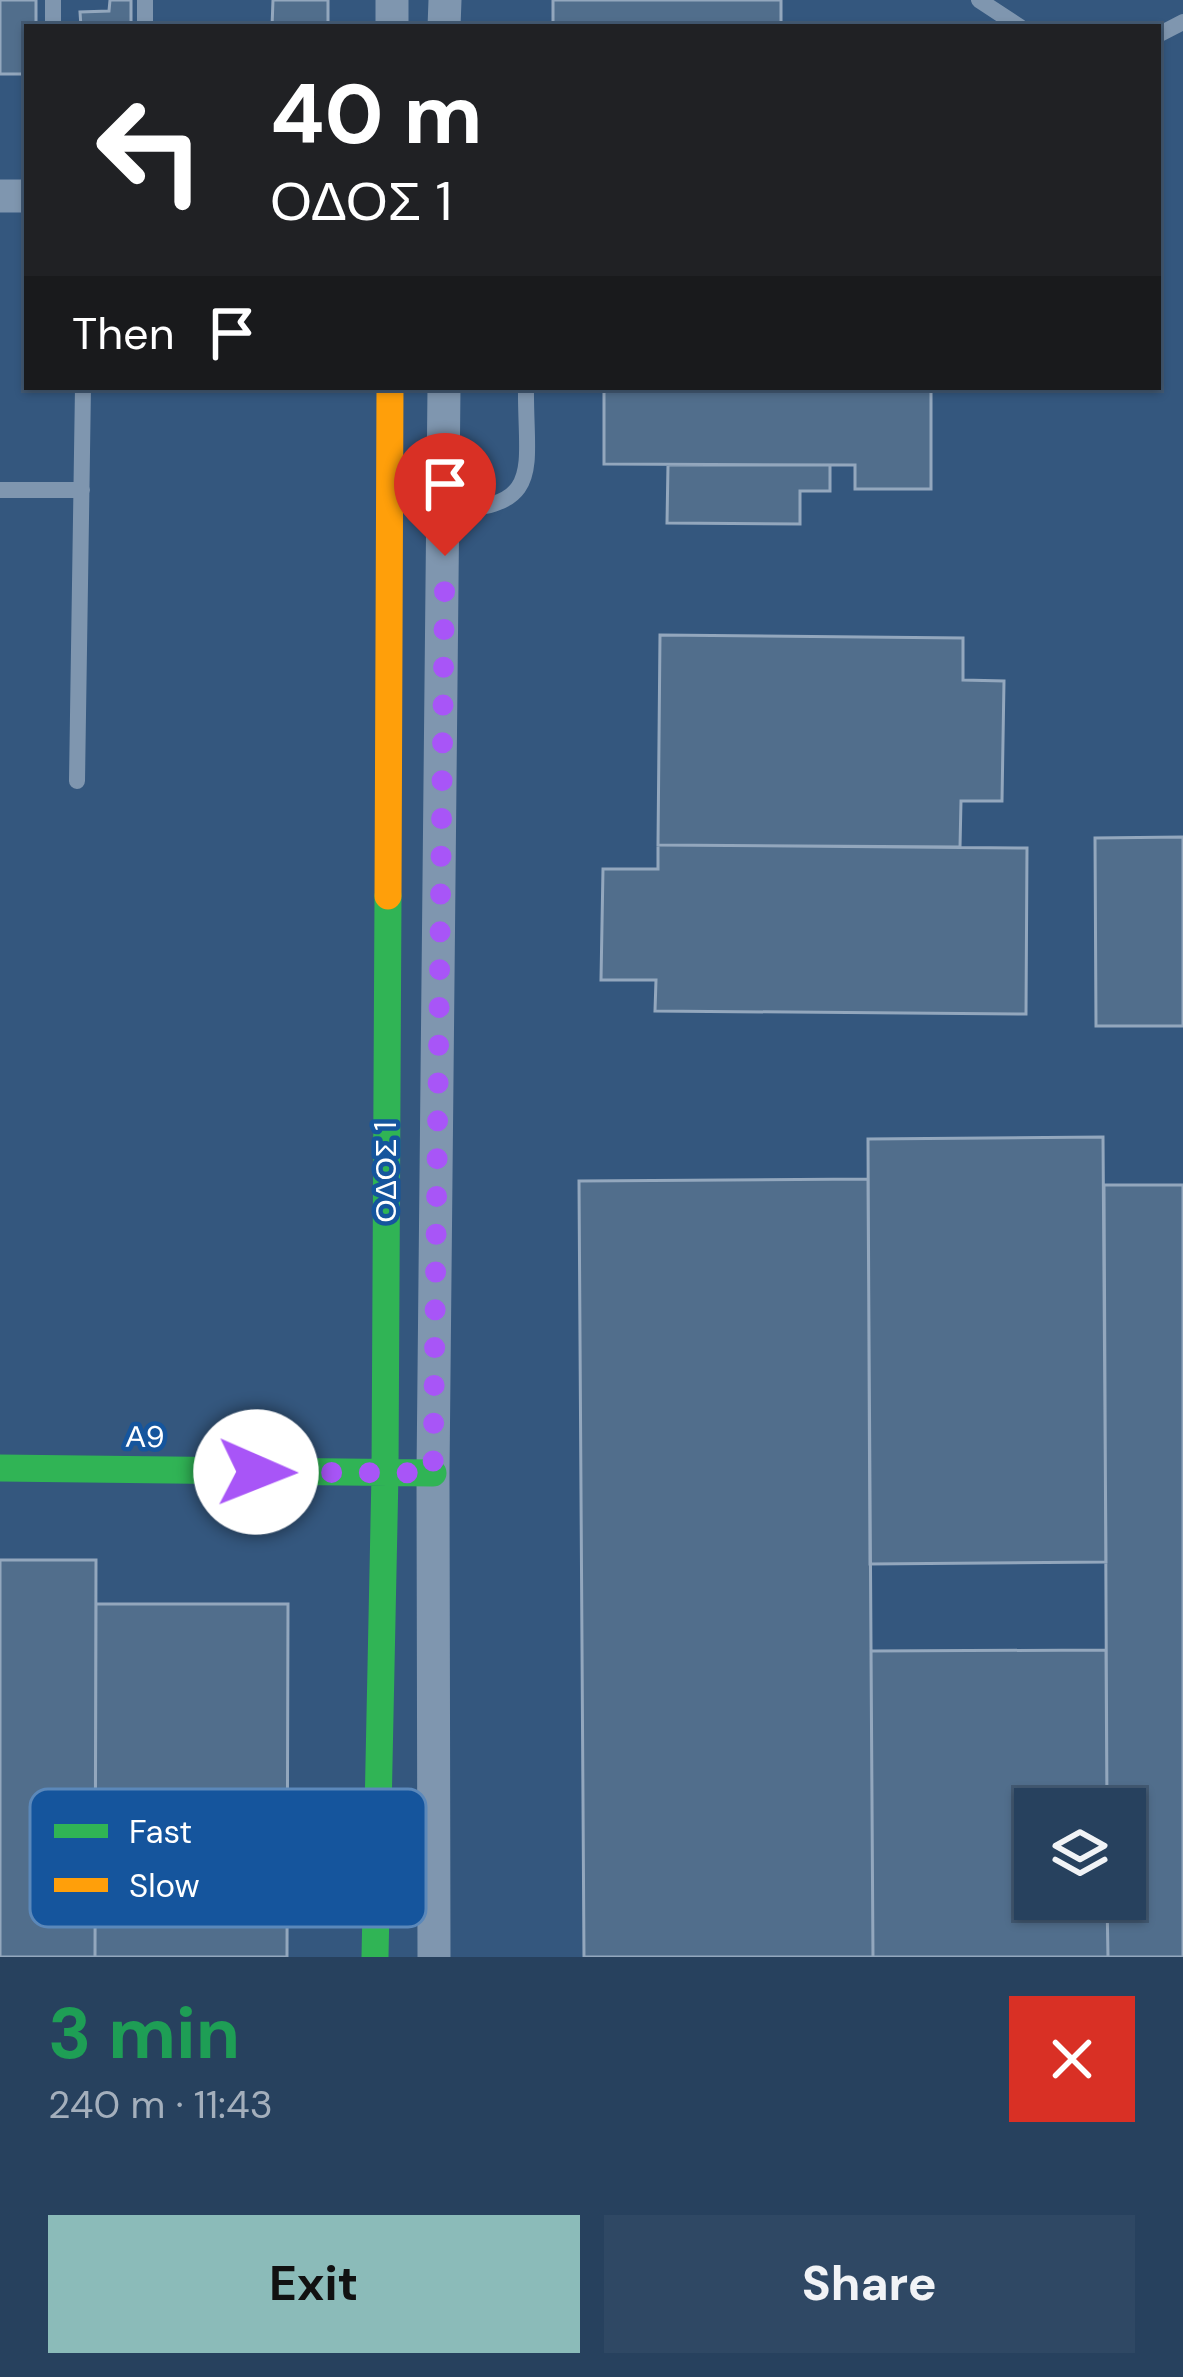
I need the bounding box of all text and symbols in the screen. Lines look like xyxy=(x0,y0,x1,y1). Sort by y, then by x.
text: 40 m xyxy=(270,60,483,169)
icon: left xyxy=(72,72,228,228)
text: ΟΔΟΣ 1 xyxy=(270,166,452,237)
icon: arrive xyxy=(199,300,265,366)
text: Then xyxy=(72,304,175,363)
pin xyxy=(394,433,496,556)
icon: arrive xyxy=(412,451,478,517)
street label: ΟΔΟΣ 1 xyxy=(366,1121,405,1223)
position arrow xyxy=(193,1409,319,1535)
street label: Α9 xyxy=(125,1417,165,1456)
map controls xyxy=(1014,1788,1146,1920)
button: layers xyxy=(1014,1788,1146,1920)
legend xyxy=(30,1789,426,1927)
text: Fast xyxy=(129,1810,192,1853)
text: Slow xyxy=(129,1864,200,1907)
text: 3 min xyxy=(48,1987,240,2080)
button: close xyxy=(1009,1996,1135,2122)
text: 240 m · 11:43 xyxy=(48,2079,273,2130)
button: Exit xyxy=(48,2215,580,2353)
button: Share xyxy=(604,2215,1135,2353)

